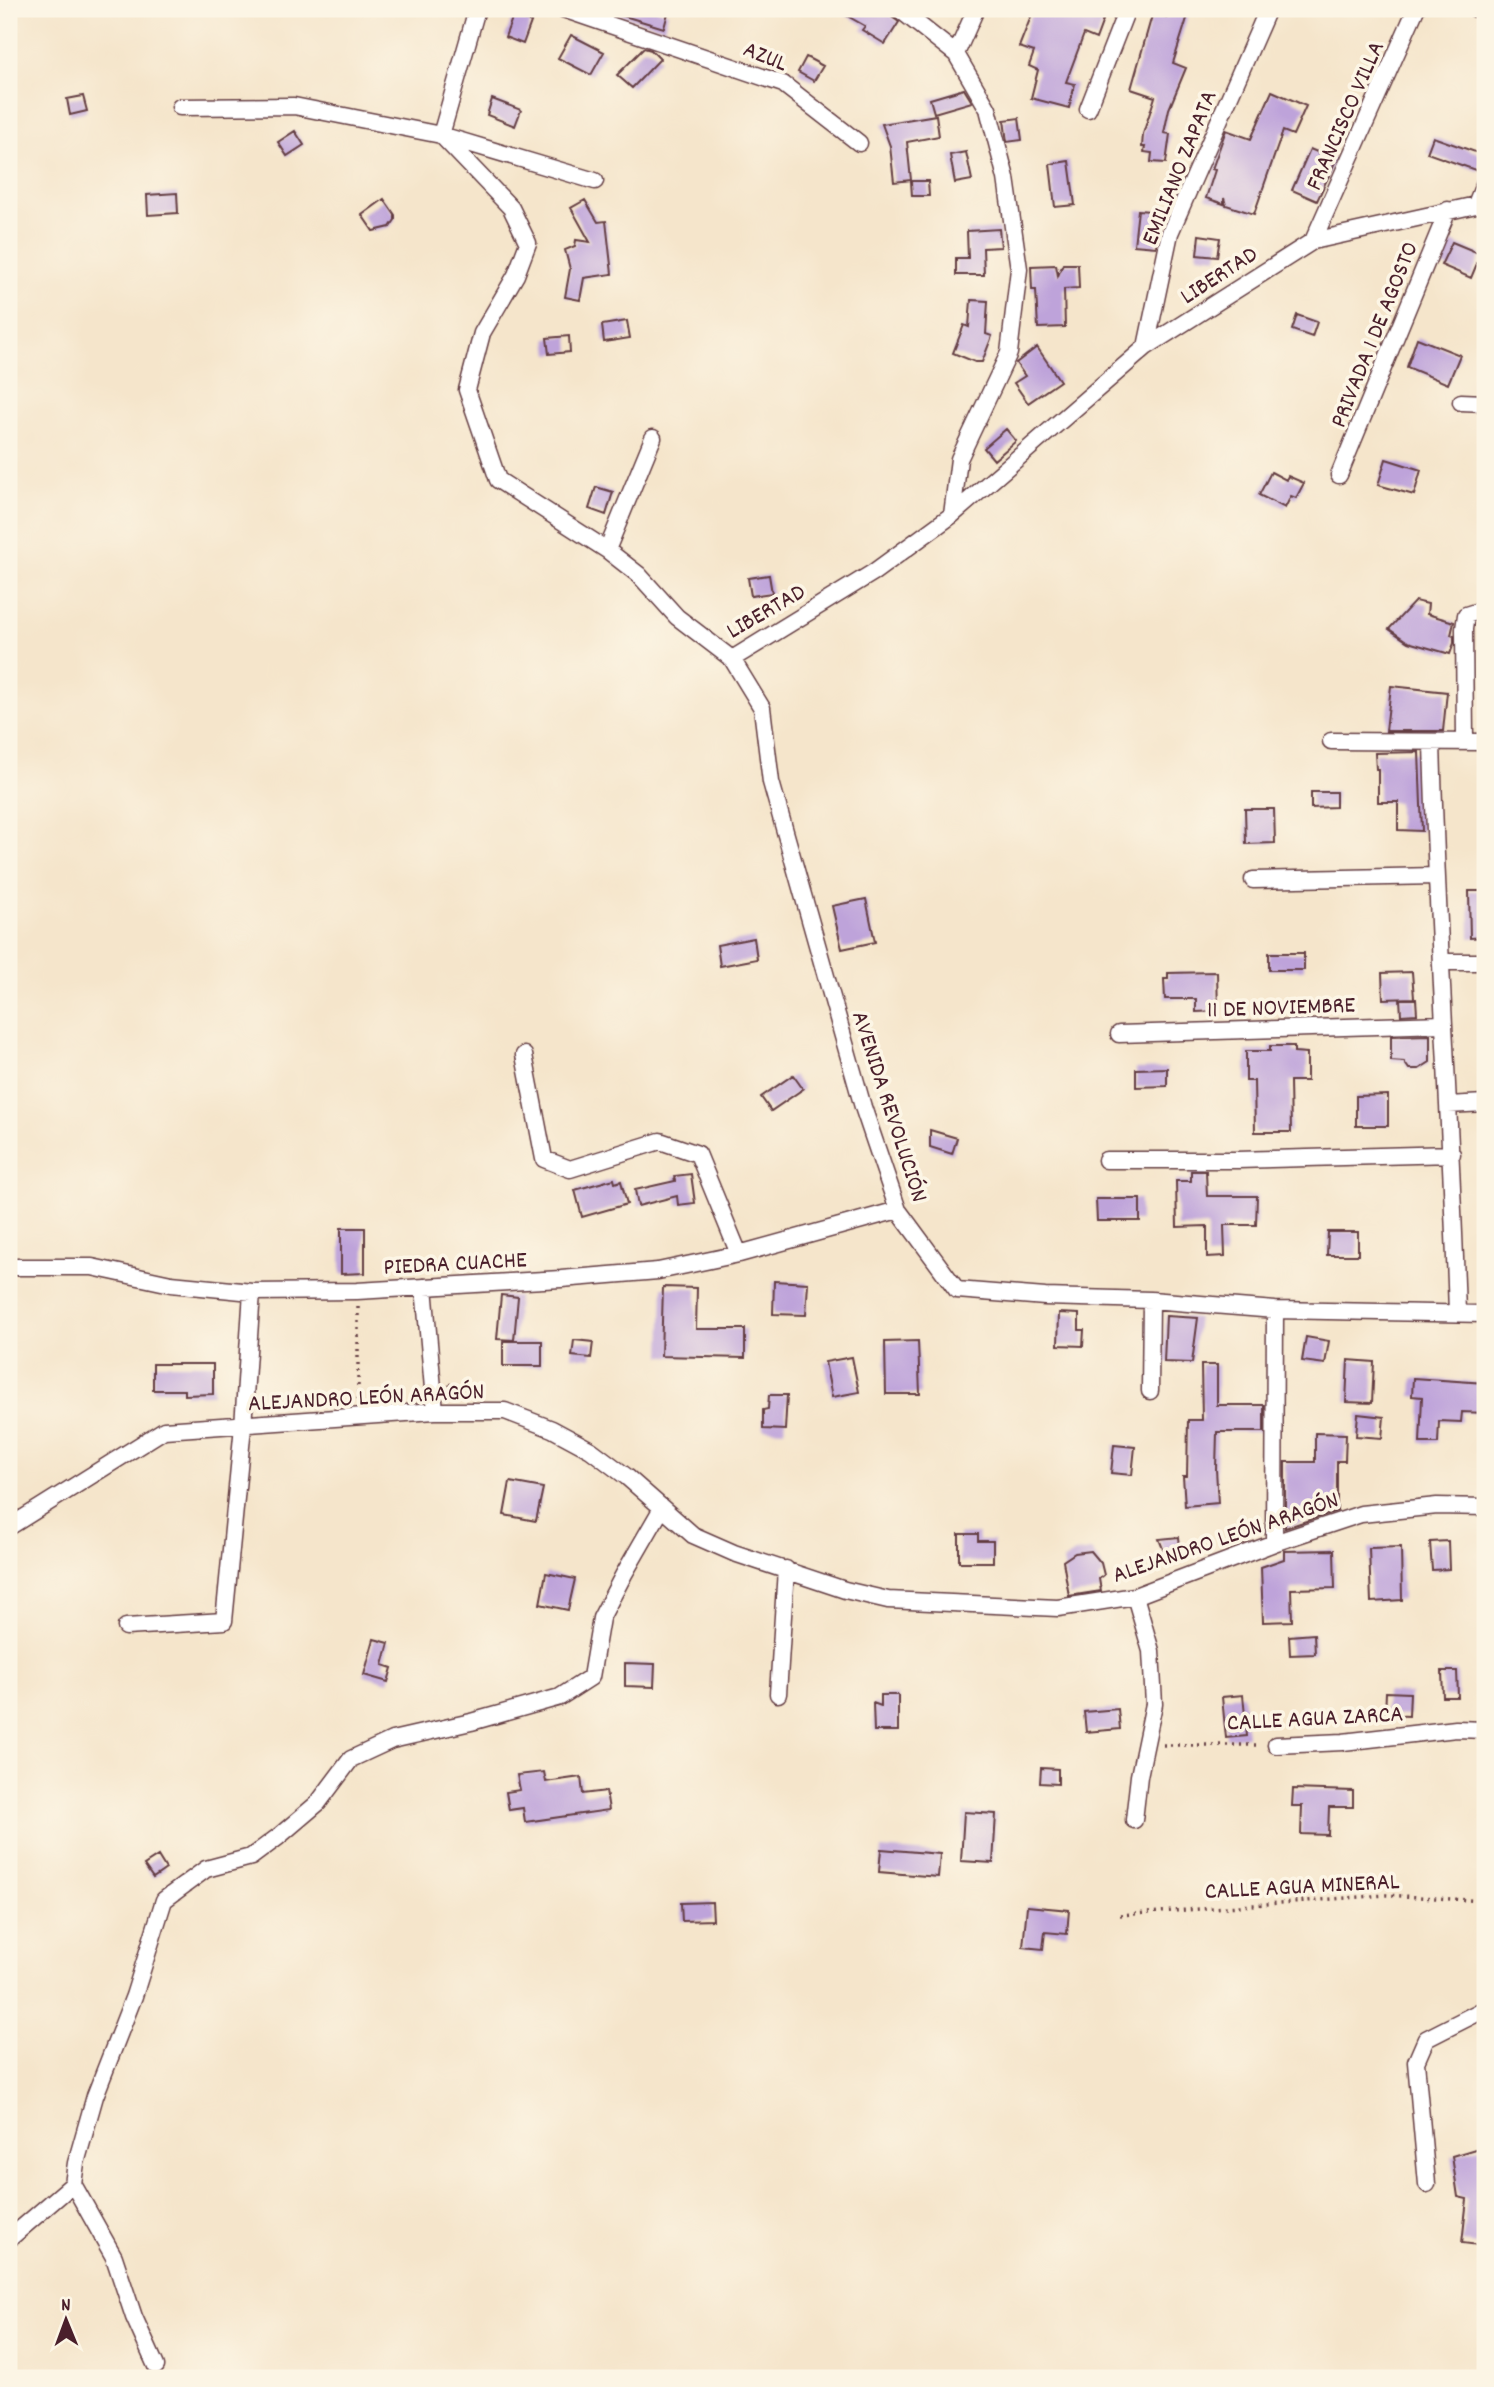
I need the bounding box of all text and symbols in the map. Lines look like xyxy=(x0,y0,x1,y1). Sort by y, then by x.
street label: AZUL xyxy=(738,34,792,82)
street label: FRANCISCO VILLA xyxy=(1299,36,1395,196)
street label: EMILIANO ZAPATA xyxy=(1134,86,1227,251)
street label: PRIVADA 1 DE AGOSTO xyxy=(1323,237,1429,433)
street label: LIBERTAD xyxy=(1174,239,1265,314)
street label: LIBERTAD xyxy=(721,576,812,649)
street label: 11 DE NOVIEMBRE xyxy=(1206,989,1356,1029)
street label: AVENIDA REVOLUCIÓN xyxy=(841,1007,935,1207)
street label: PIEDRA CUACHE xyxy=(383,1244,528,1286)
street label: ALEJANDRO LEÓN ARAGÓN xyxy=(247,1376,485,1422)
street label: ALEJANDRO LEÓN ARAGÓN xyxy=(1108,1484,1344,1593)
street label: CALLE AGUA ZARCA xyxy=(1226,1698,1404,1742)
street label: CALLE AGUA MINERAL xyxy=(1204,1866,1401,1910)
north arrow xyxy=(32,2286,102,2356)
text: N xyxy=(61,2293,71,2320)

